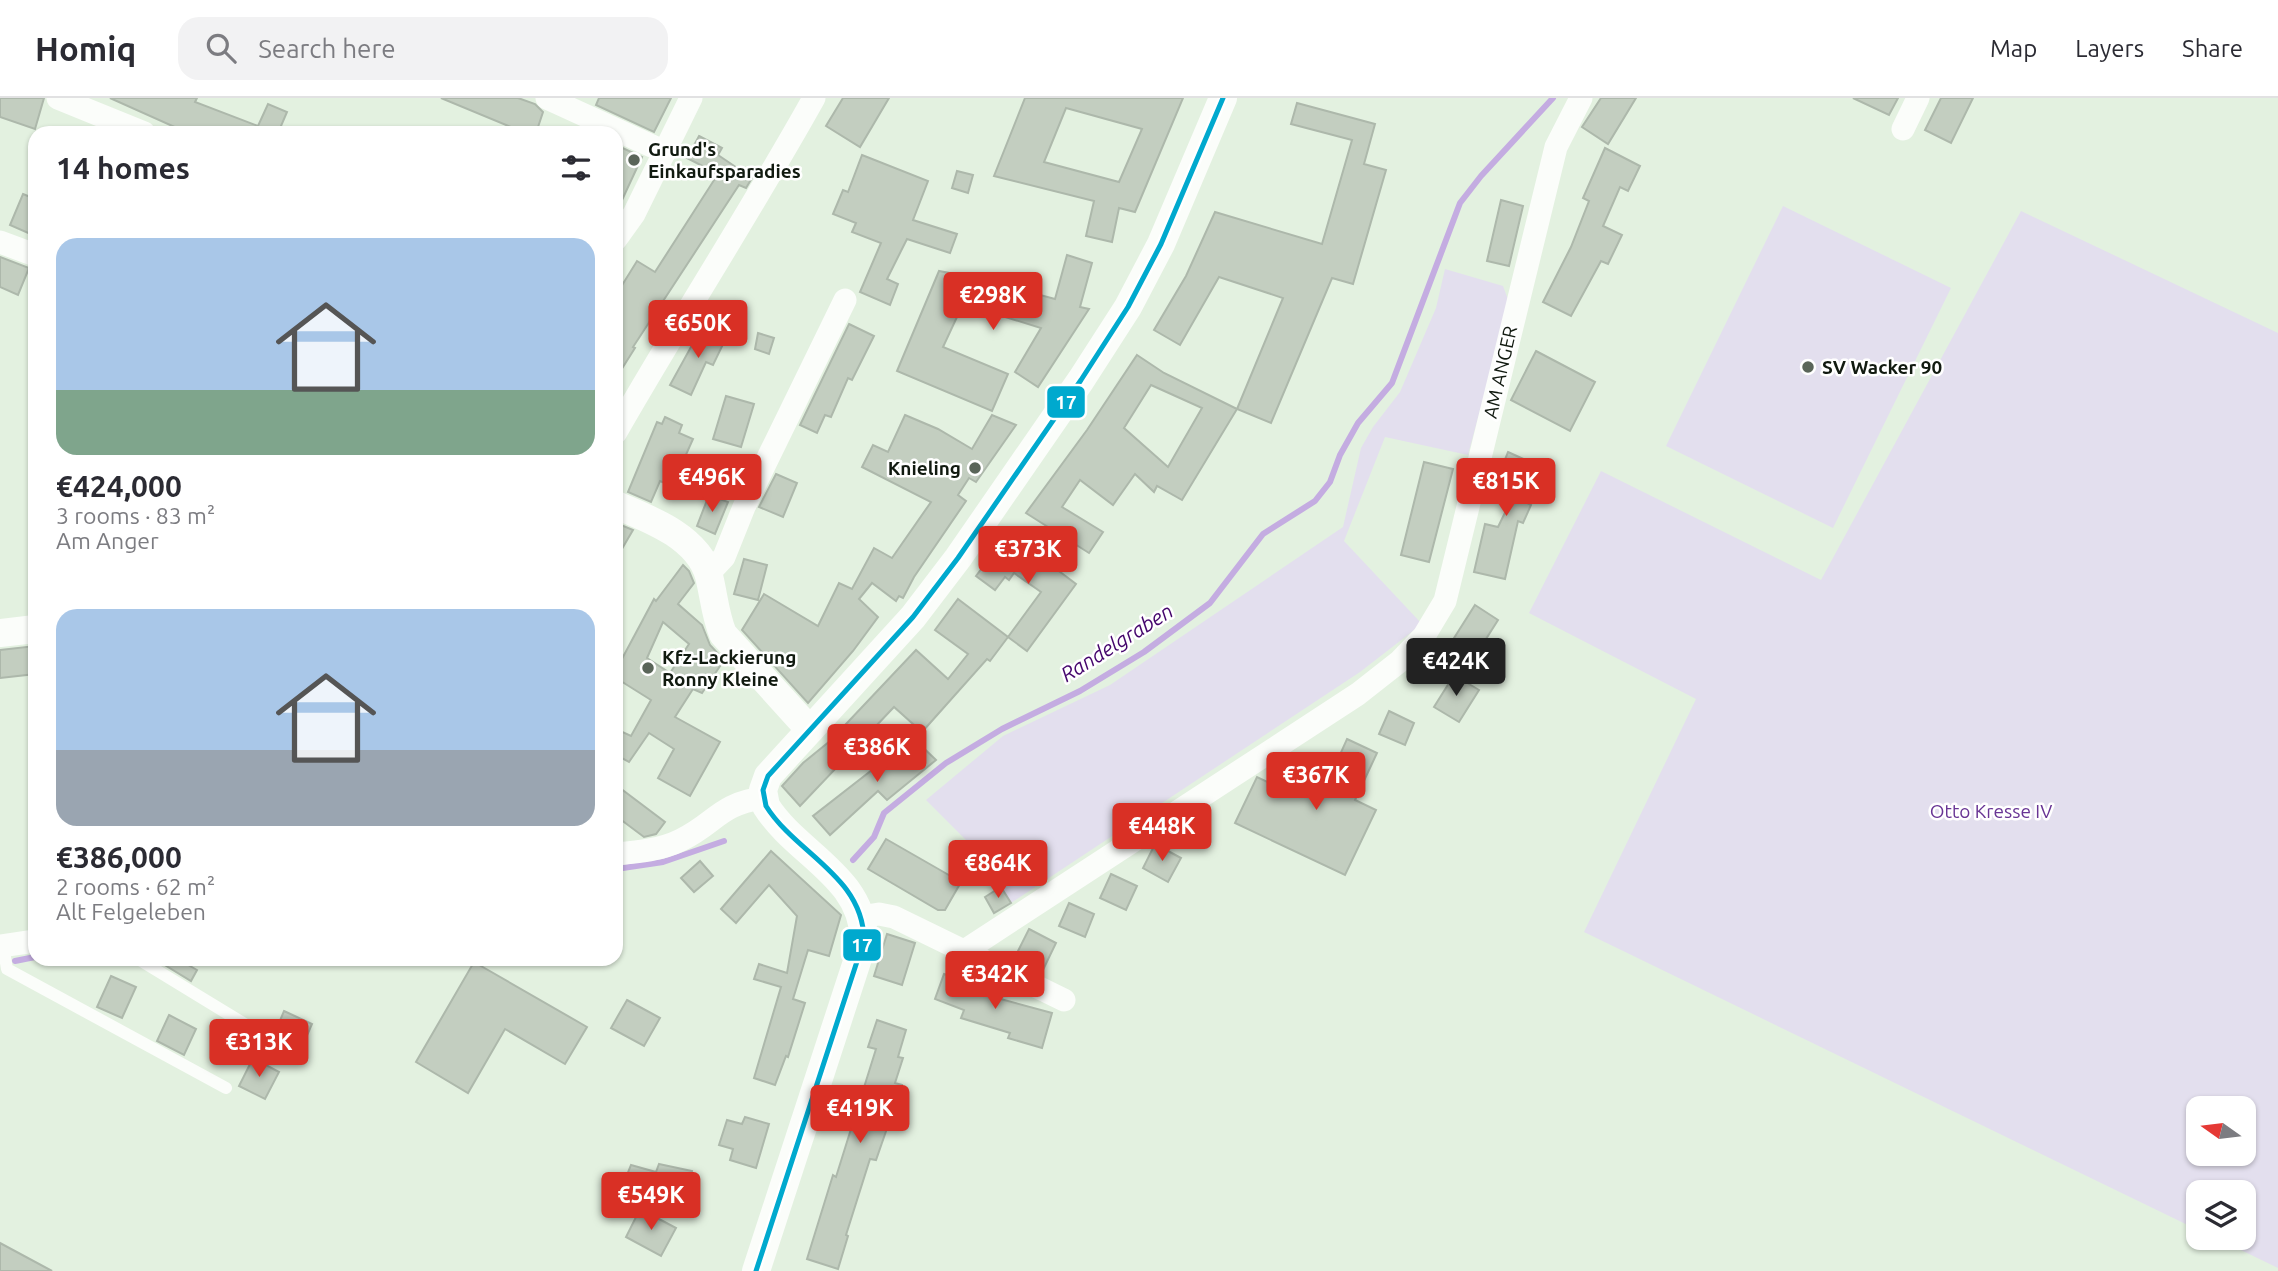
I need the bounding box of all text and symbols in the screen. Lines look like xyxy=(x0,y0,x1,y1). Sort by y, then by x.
search box xyxy=(178,17,668,80)
icon: search xyxy=(202,29,240,67)
text: Homiq xyxy=(35,30,136,67)
text: Search here xyxy=(258,34,396,63)
text: Map xyxy=(1990,35,2037,62)
text: Layers xyxy=(2075,35,2144,62)
text: Share xyxy=(2182,35,2243,62)
place label: Grund's Einkaufsparadies xyxy=(648,138,801,182)
icon: filters xyxy=(557,149,595,187)
text: 14 homes xyxy=(56,151,190,185)
marker: Grund's Einkaufsparadies xyxy=(626,152,642,168)
pin: €298K xyxy=(944,272,1042,332)
text: €298K xyxy=(959,282,1027,307)
icon: home xyxy=(263,284,389,410)
pin: €650K xyxy=(649,300,747,360)
text: €650K xyxy=(664,310,732,335)
street label: AM ANGER xyxy=(1479,323,1521,420)
place label: SV Wacker 90 xyxy=(1822,356,1942,378)
marker: SV Wacker 90 xyxy=(1800,359,1816,375)
line badge: 17 xyxy=(1046,385,1086,419)
text: 17 xyxy=(1055,391,1077,413)
pin: €496K xyxy=(663,454,761,514)
place label: Knieling xyxy=(888,457,961,479)
pin: €815K xyxy=(1457,458,1555,518)
marker: Knieling xyxy=(967,460,983,476)
text: €496K xyxy=(678,464,746,489)
text: €815K xyxy=(1472,468,1540,493)
text: €424,000 xyxy=(56,469,182,503)
text: 3 rooms · 83 m² xyxy=(56,503,215,528)
pin: €373K xyxy=(979,526,1077,586)
text: Am Anger xyxy=(56,528,159,553)
text: €373K xyxy=(994,536,1062,561)
water label: Randelgraben xyxy=(1056,598,1177,686)
pin: €424K xyxy=(1407,638,1505,698)
place label: Kfz-Lackierung Ronny Kleine xyxy=(662,646,796,690)
text: €424K xyxy=(1422,648,1490,673)
icon: home xyxy=(263,655,389,781)
marker: Kfz-Lackierung Ronny Kleine xyxy=(640,660,656,676)
pin: €386K xyxy=(828,724,926,784)
text: €386K xyxy=(843,734,911,759)
pin: €367K xyxy=(1267,752,1365,812)
text: €367K xyxy=(1282,762,1350,787)
park label: Otto Kresse IV xyxy=(1930,800,2052,822)
pin: €448K xyxy=(1113,804,1211,863)
text: €448K xyxy=(1128,813,1196,838)
text: €386,000 xyxy=(56,840,182,874)
pin: €864K xyxy=(949,840,1047,900)
text: €864K xyxy=(964,850,1032,875)
text: 2 rooms · 62 m² xyxy=(56,874,215,899)
text: Alt Felgeleben xyxy=(56,899,206,924)
line badge: 17 xyxy=(842,928,882,962)
text: 17 xyxy=(851,934,873,956)
pin: €342K xyxy=(946,951,1044,1011)
text: €342K xyxy=(961,961,1029,986)
pin: €313K xyxy=(210,1020,308,1079)
text: €313K xyxy=(225,1029,293,1054)
pin: €419K xyxy=(811,1086,909,1145)
text: €419K xyxy=(826,1095,894,1120)
north arrow xyxy=(2186,1096,2256,1166)
map controls xyxy=(2186,1096,2256,1250)
pin: €549K xyxy=(602,1172,700,1232)
button: layers xyxy=(2186,1180,2256,1250)
text: €549K xyxy=(617,1182,685,1207)

